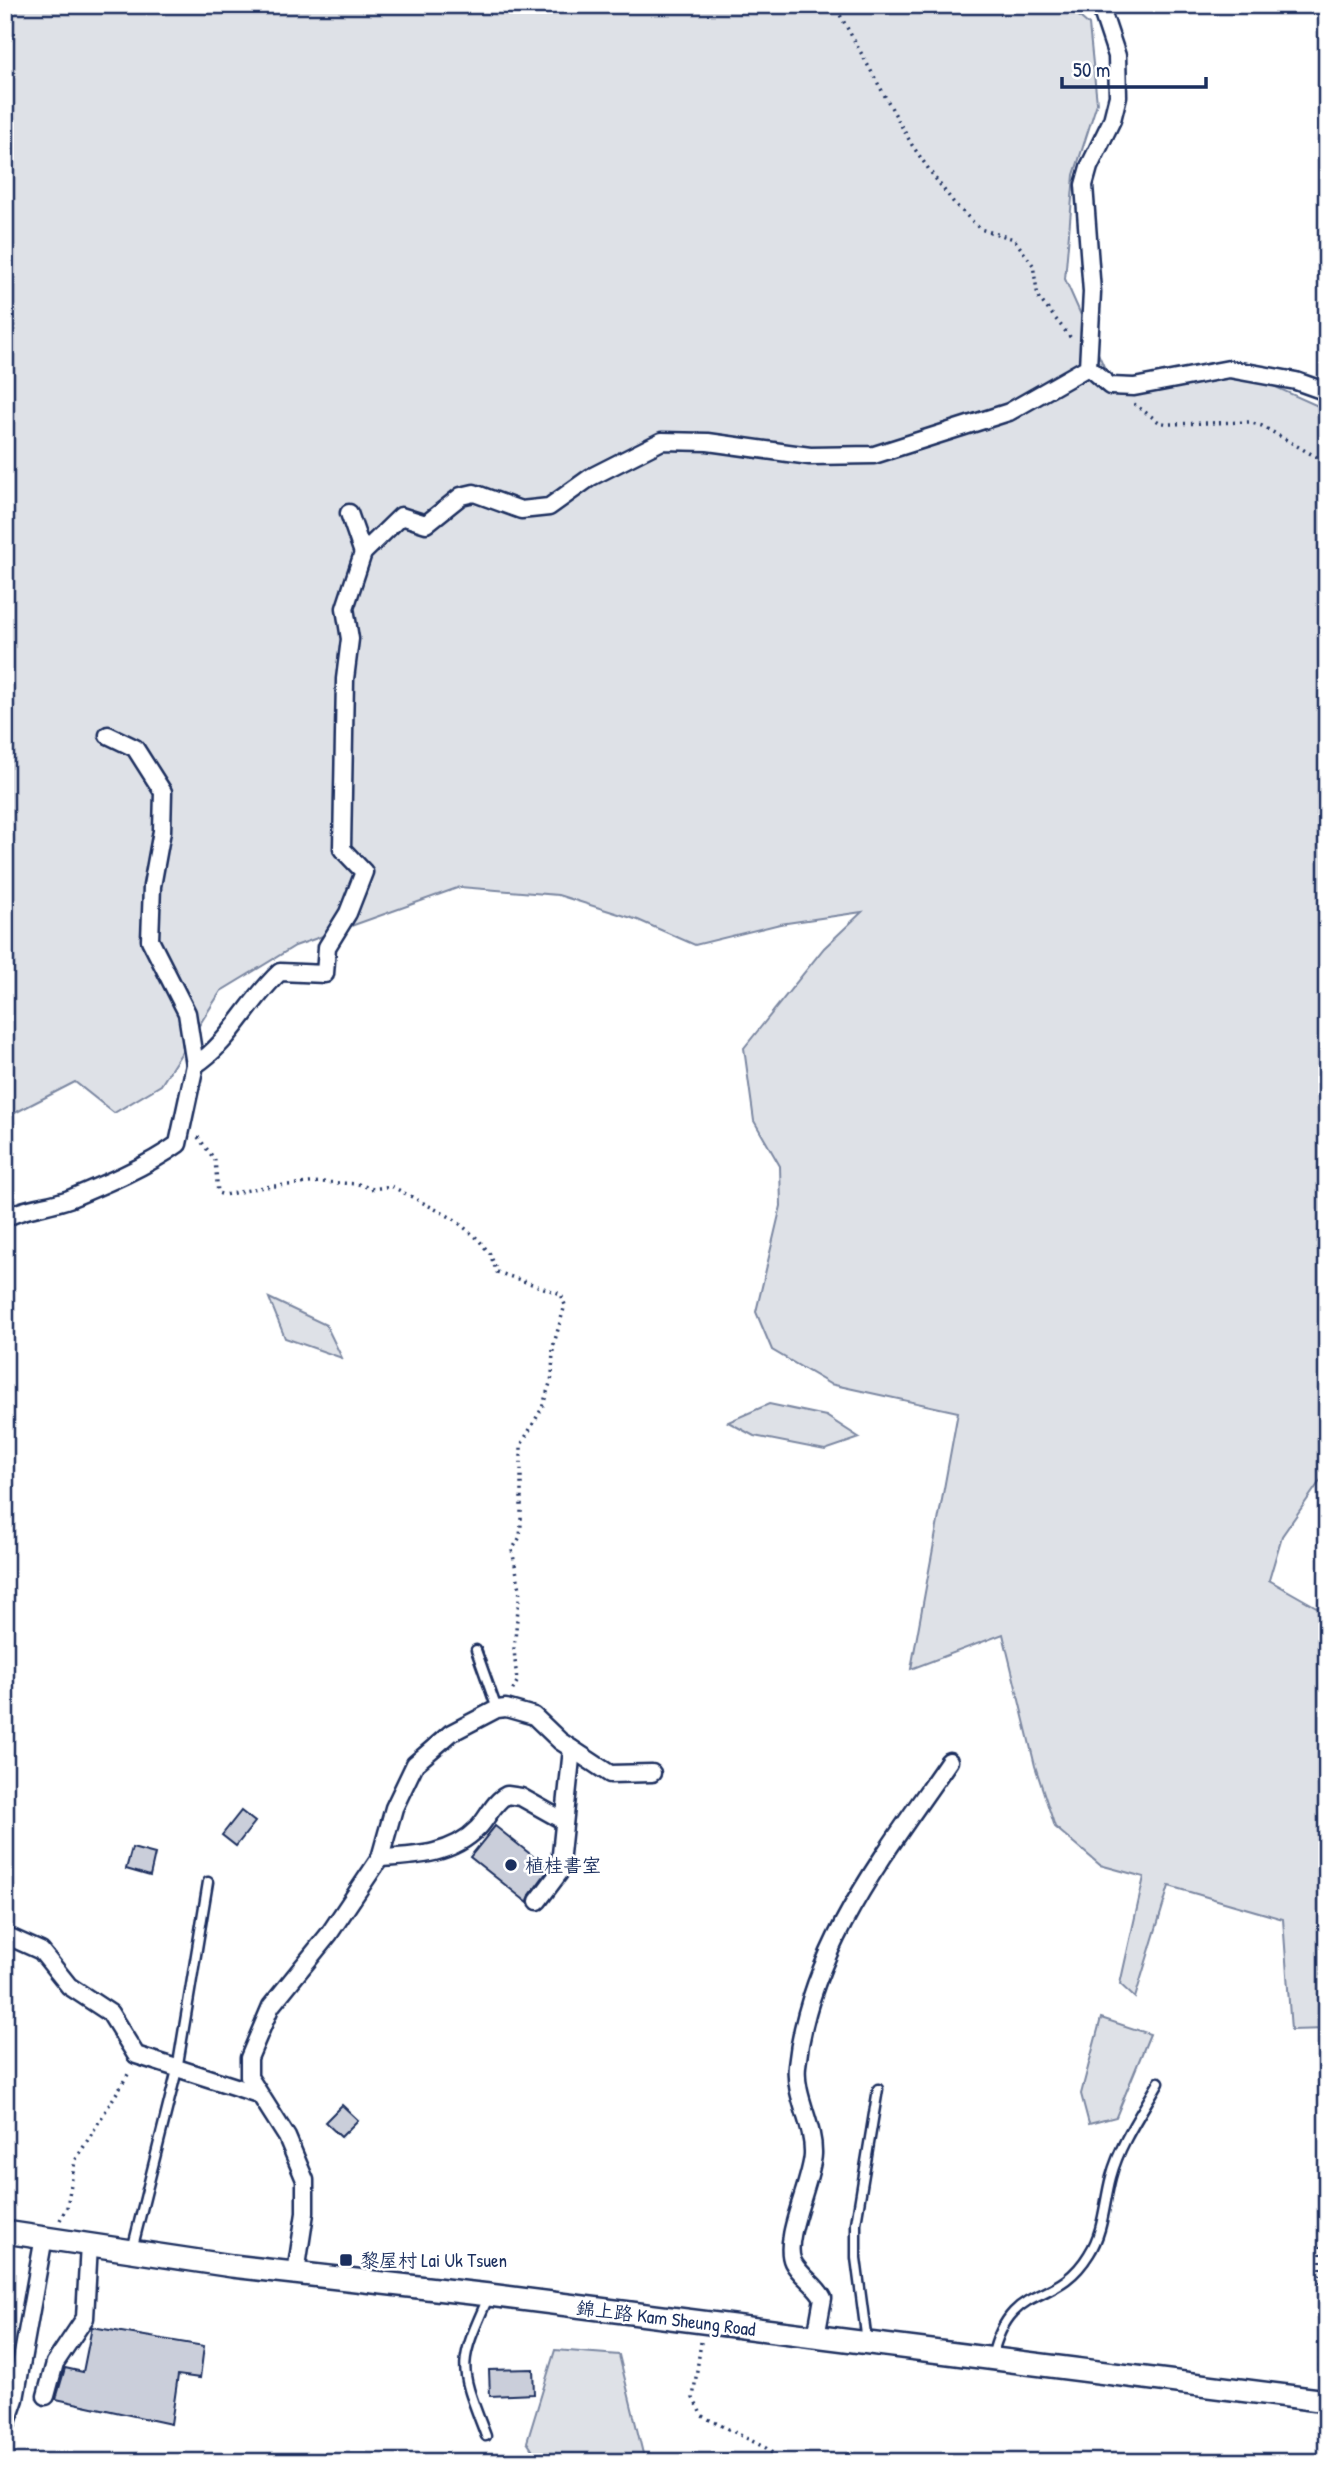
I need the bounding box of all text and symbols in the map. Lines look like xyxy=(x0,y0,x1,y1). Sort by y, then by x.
scale bar xyxy=(1062,46,1206,90)
text: 50 m xyxy=(1073,55,1110,84)
place label: 植桂書室 xyxy=(525,1852,601,1878)
marker: 植桂書室 xyxy=(503,1857,519,1873)
place label: 黎屋村 Lai Uk Tsuen xyxy=(360,2247,507,2273)
marker: 黎屋村 Lai Uk Tsuen xyxy=(338,2252,354,2268)
street label: 錦上路 Kam Sheung Road xyxy=(575,2294,758,2342)

